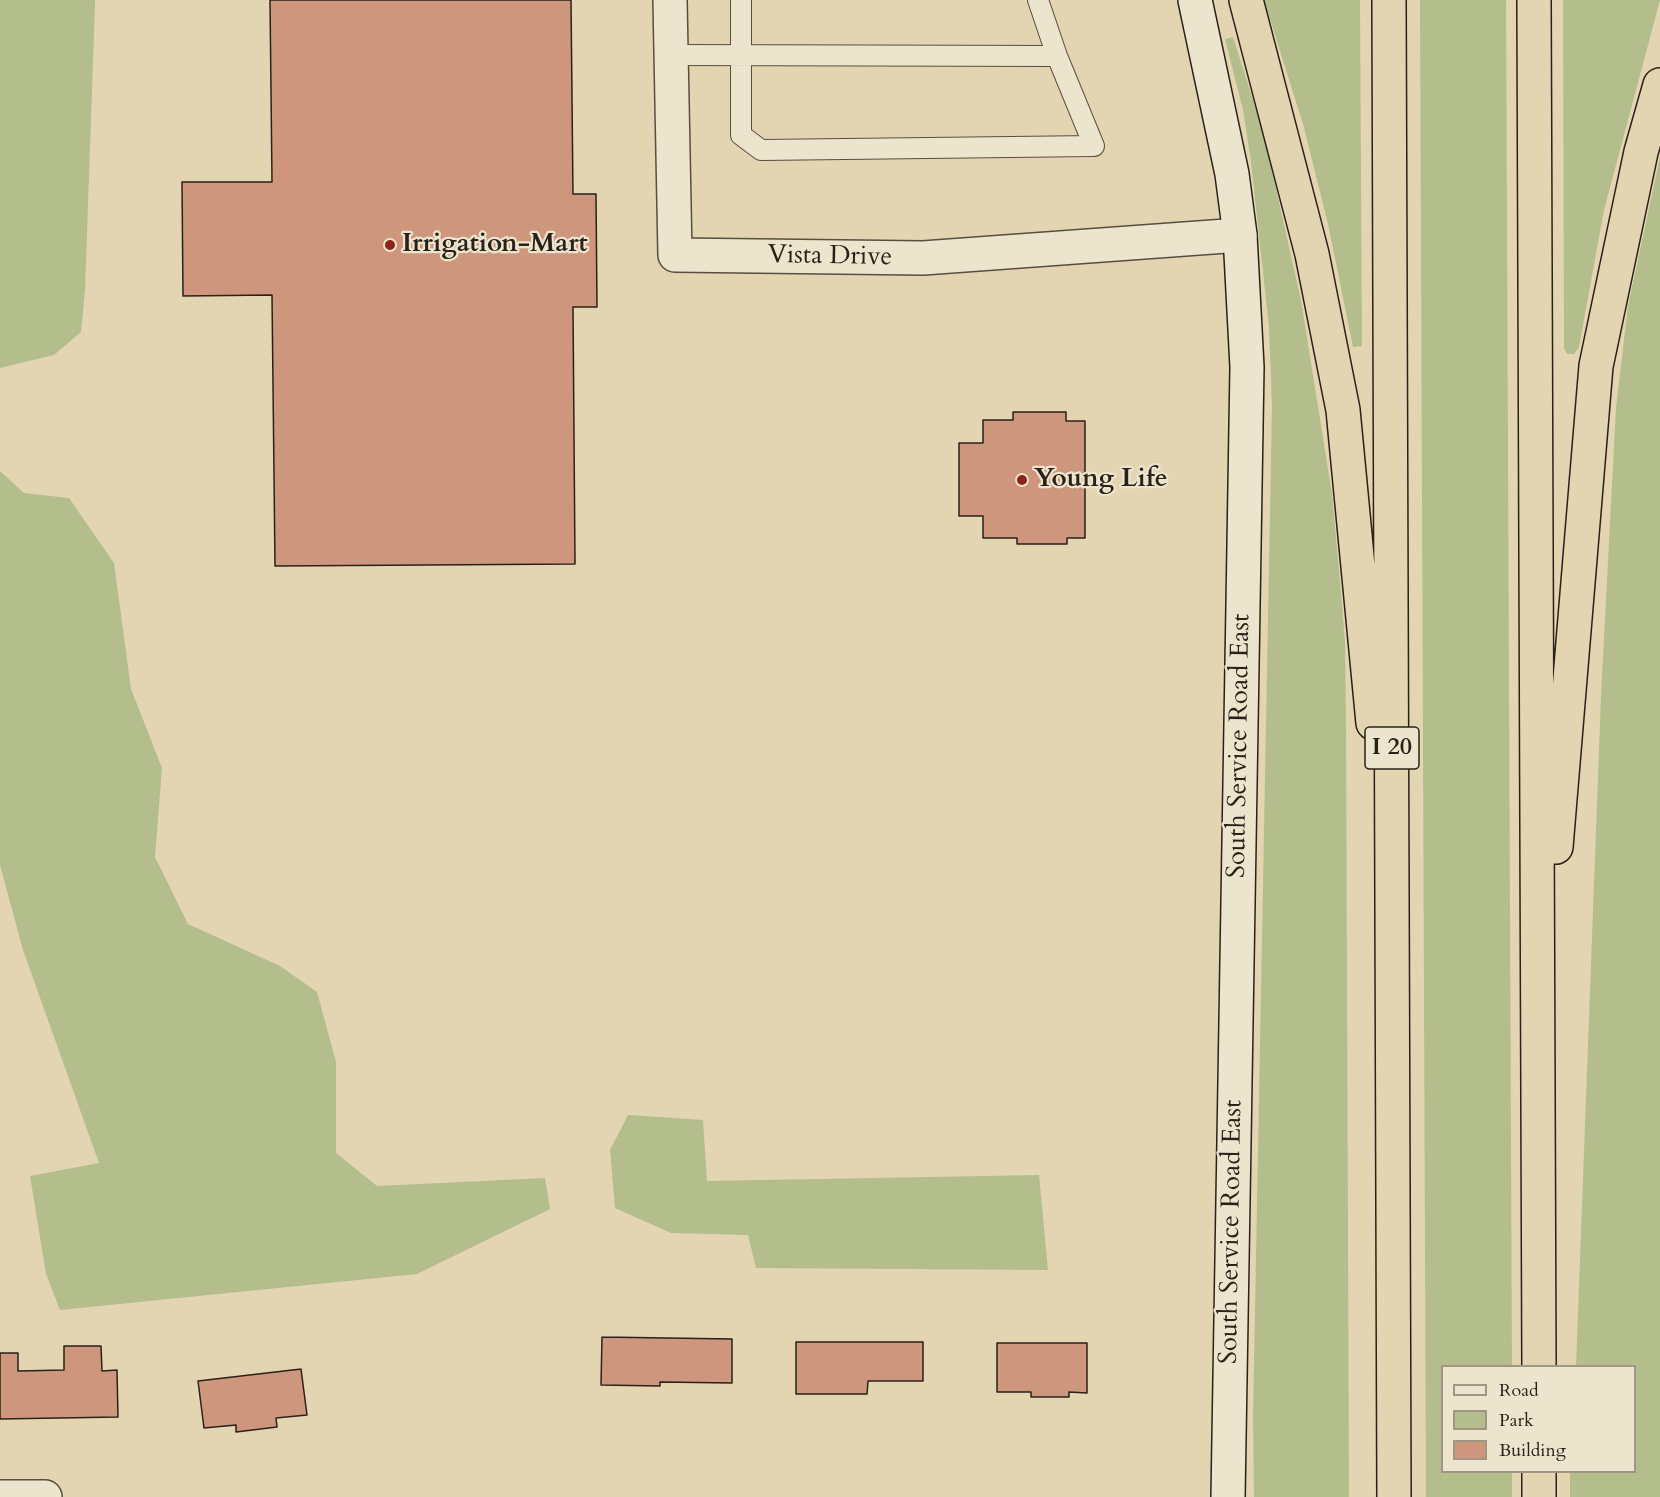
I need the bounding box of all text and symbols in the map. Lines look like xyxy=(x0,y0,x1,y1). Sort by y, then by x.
place label: Irrigation-Mart xyxy=(402,229,588,261)
marker: Irrigation-Mart xyxy=(383,238,397,252)
street label: Vista Drive xyxy=(768,240,892,274)
place label: Young Life xyxy=(1034,464,1168,496)
marker: Young Life xyxy=(1015,473,1029,487)
street label: South Service Road East xyxy=(1222,613,1258,879)
road number: I 20 xyxy=(1365,727,1419,769)
street label: South Service Road East xyxy=(1214,1099,1250,1365)
legend xyxy=(1441,1365,1636,1473)
text: Road xyxy=(1499,1378,1539,1403)
text: Park xyxy=(1499,1408,1534,1433)
text: Building xyxy=(1499,1438,1566,1463)

